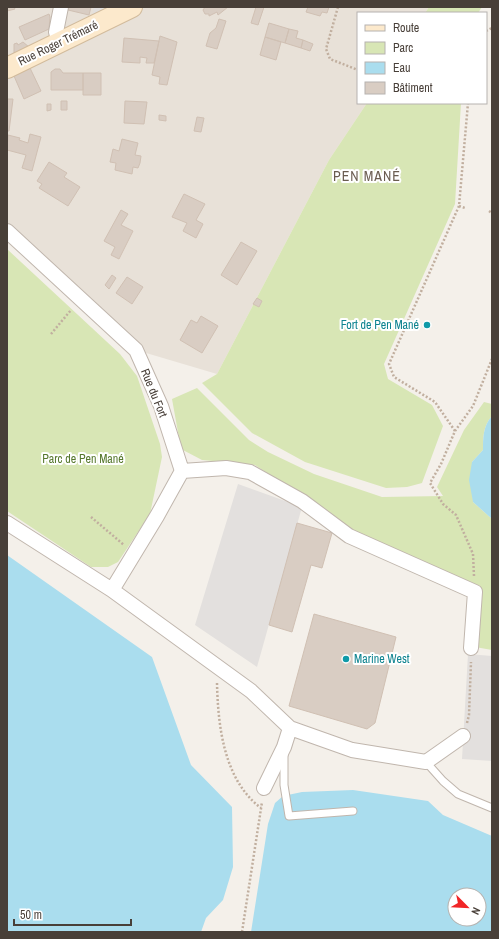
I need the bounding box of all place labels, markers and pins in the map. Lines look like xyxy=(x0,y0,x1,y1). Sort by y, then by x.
place label: Fort de Pen Mané xyxy=(341,317,419,333)
marker: Fort de Pen Mané xyxy=(422,320,432,330)
place label: Marine West xyxy=(354,651,410,667)
marker: Marine West xyxy=(341,654,351,664)

